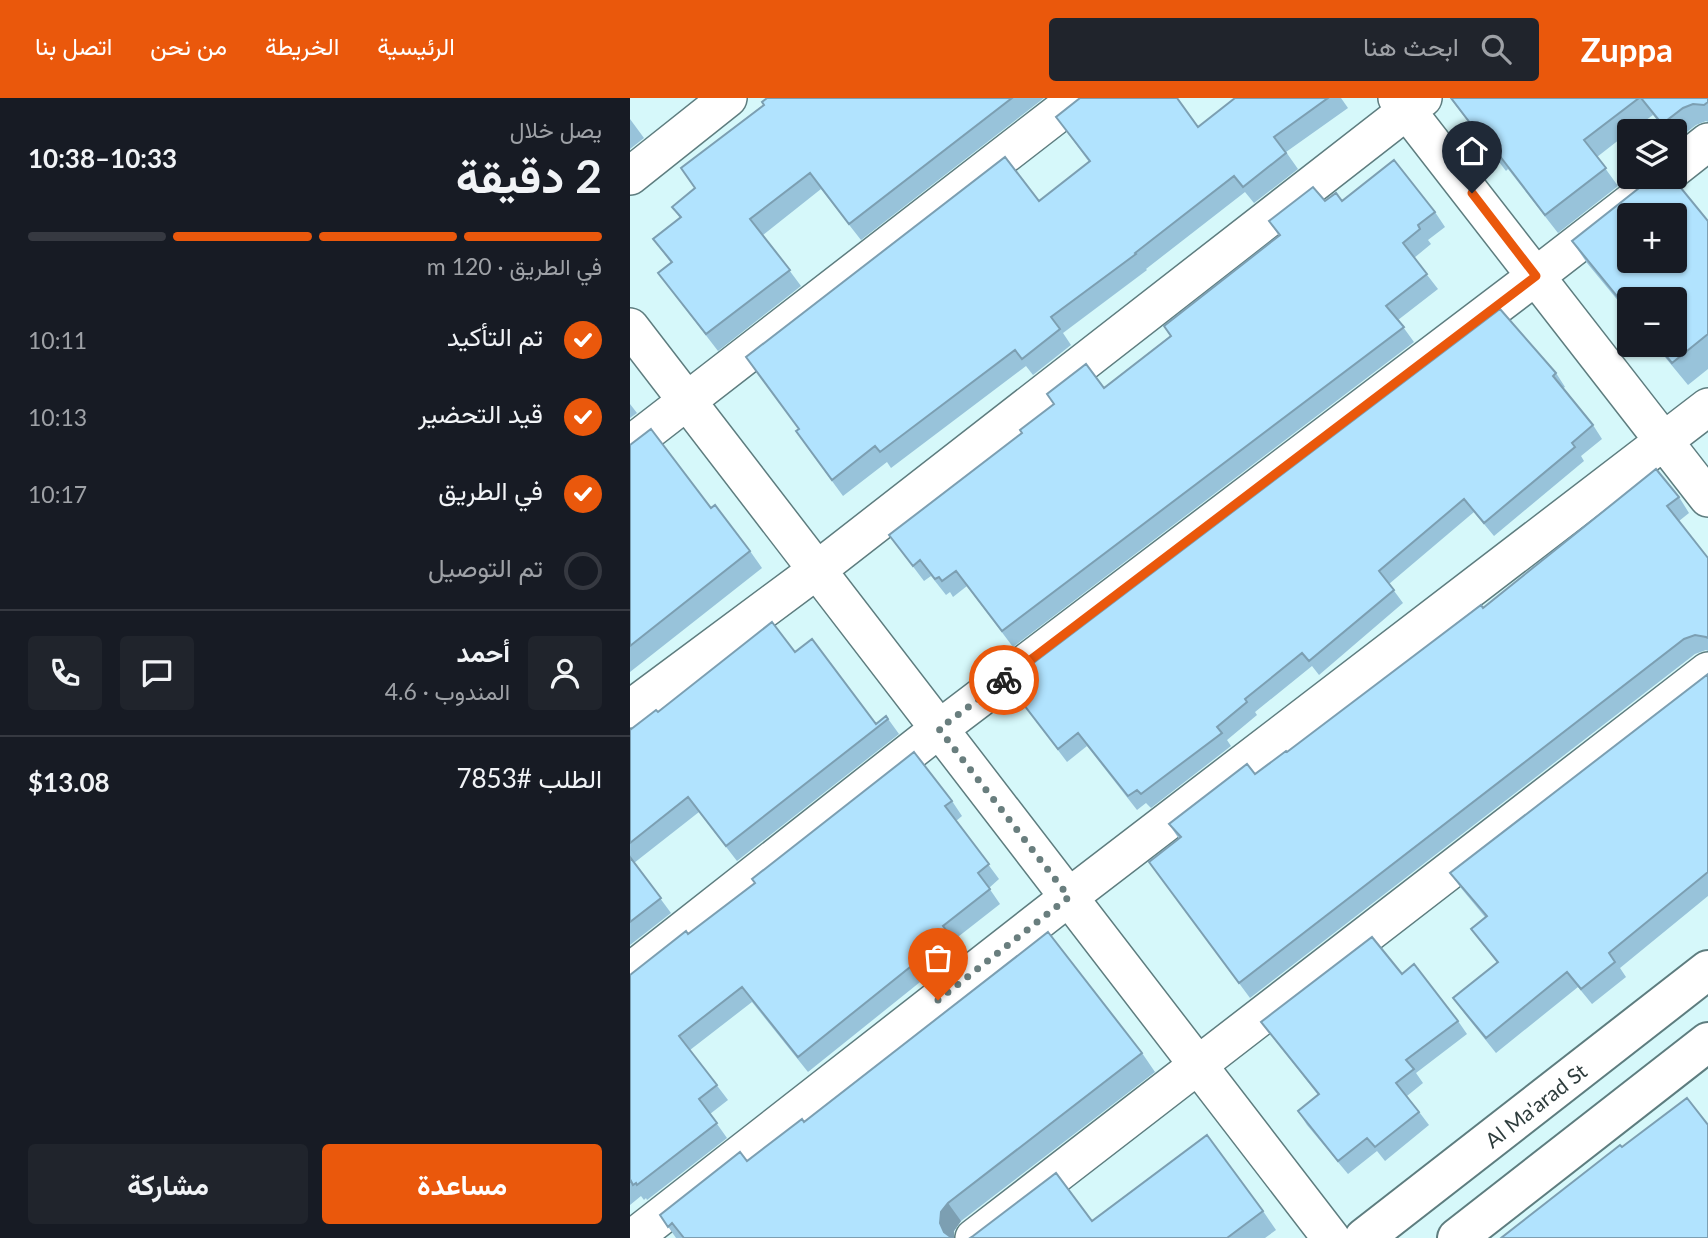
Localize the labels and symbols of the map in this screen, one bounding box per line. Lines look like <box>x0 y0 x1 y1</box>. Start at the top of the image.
pin <box>1442 121 1502 193</box>
courier <box>969 645 1039 715</box>
pin <box>908 928 968 1000</box>
street label: Al Ma'arad St <box>1479 1057 1591 1152</box>

